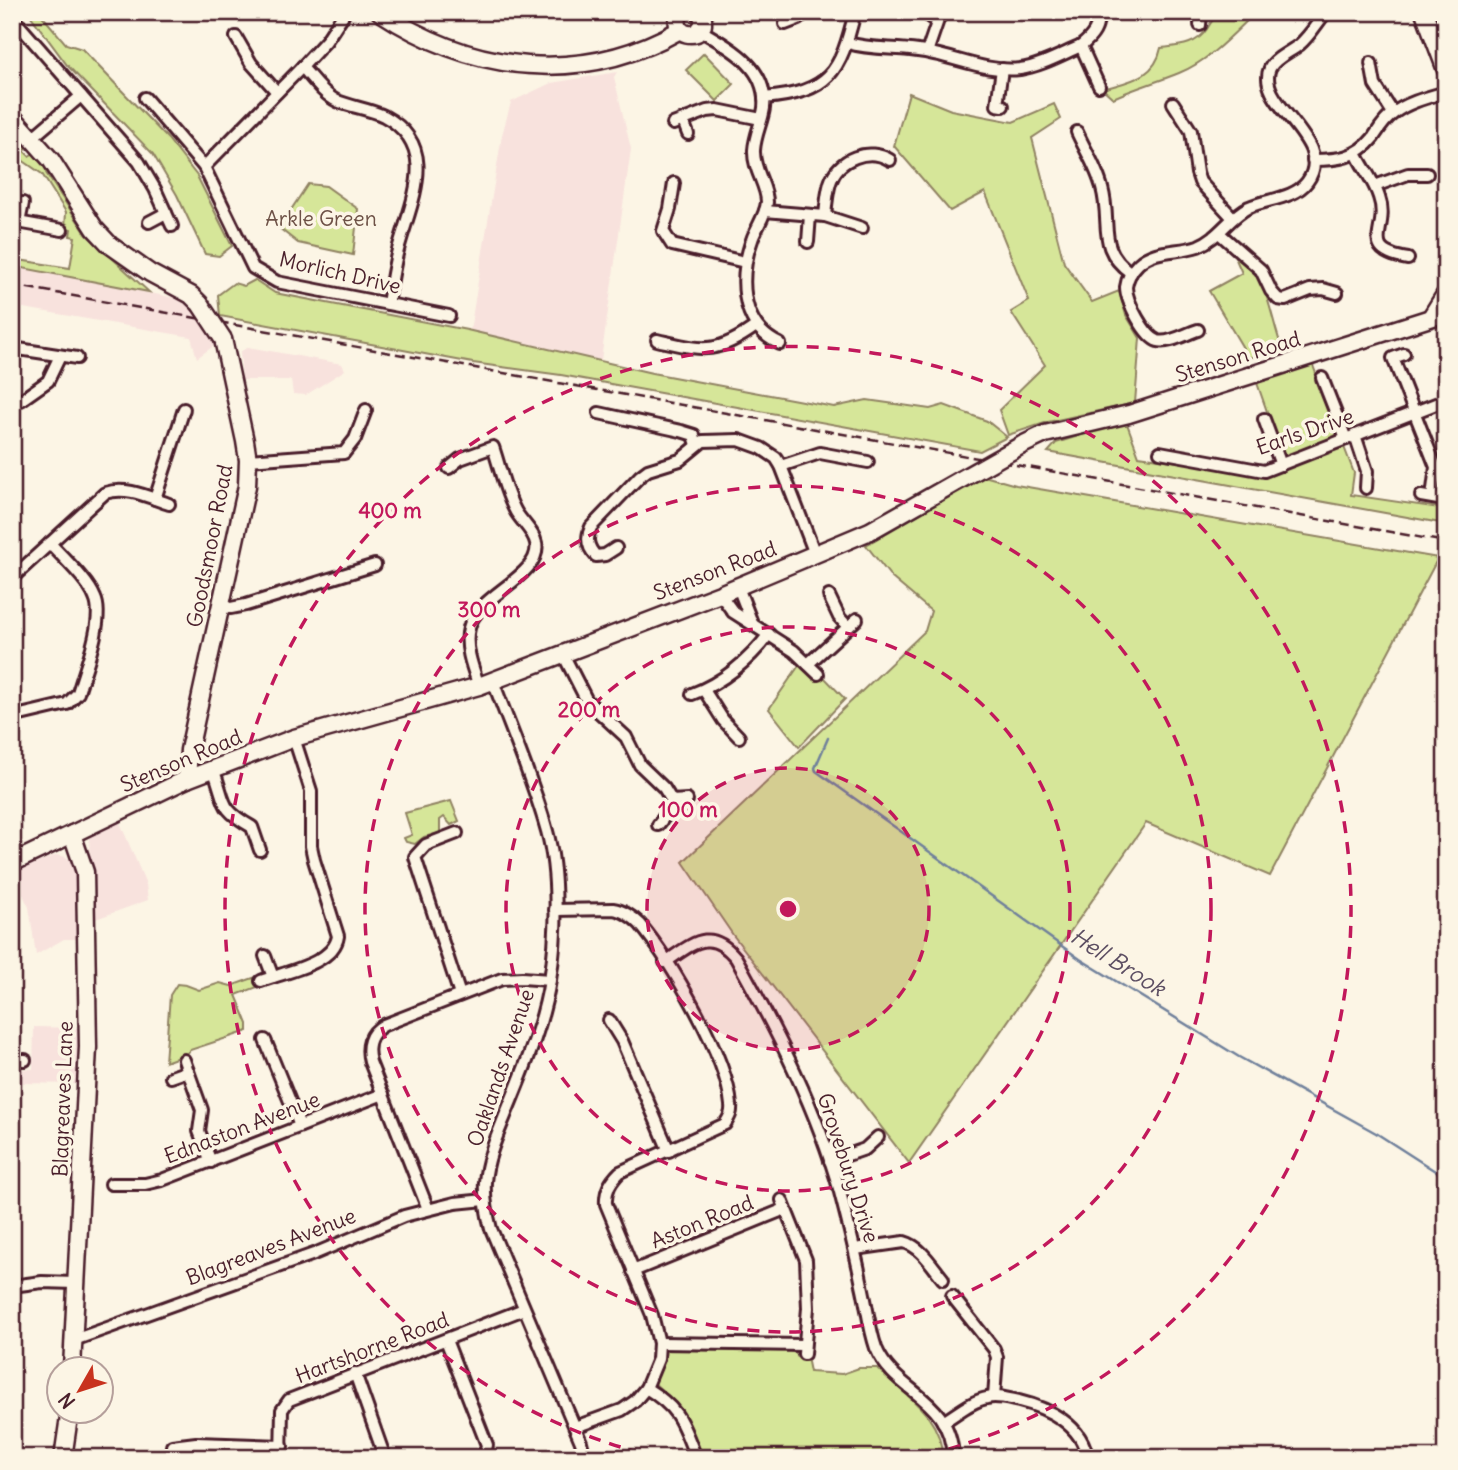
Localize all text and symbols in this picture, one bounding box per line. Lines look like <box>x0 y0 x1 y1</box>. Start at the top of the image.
park label: Arkle Green <box>265 205 377 232</box>
street label: Morlich Drive <box>277 245 404 300</box>
street label: Stenson Road <box>1172 325 1304 388</box>
street label: Earls Drive <box>1252 402 1357 461</box>
street label: Goodsmoor Road <box>180 462 239 630</box>
text: 400 m <box>358 497 422 524</box>
street label: Stenson Road <box>650 535 780 606</box>
text: 300 m <box>458 596 521 623</box>
text: 200 m <box>558 696 621 723</box>
street label: Stenson Road <box>116 723 246 798</box>
text: 100 m <box>658 796 718 823</box>
centre of rings <box>776 897 800 921</box>
water label: Hell Brook <box>1065 921 1172 1003</box>
street label: Oaklands Avenue <box>461 985 540 1150</box>
street label: Blagreaves Lane <box>46 1020 79 1177</box>
street label: Ednaston Avenue <box>160 1085 323 1170</box>
street label: Grovebury Drive <box>812 1090 885 1246</box>
street label: Aston Road <box>647 1189 757 1254</box>
street label: Blagreaves Avenue <box>182 1202 360 1291</box>
street label: Hartshorne Road <box>291 1306 453 1389</box>
north arrow <box>46 1354 116 1424</box>
text: N <box>53 1388 80 1413</box>

